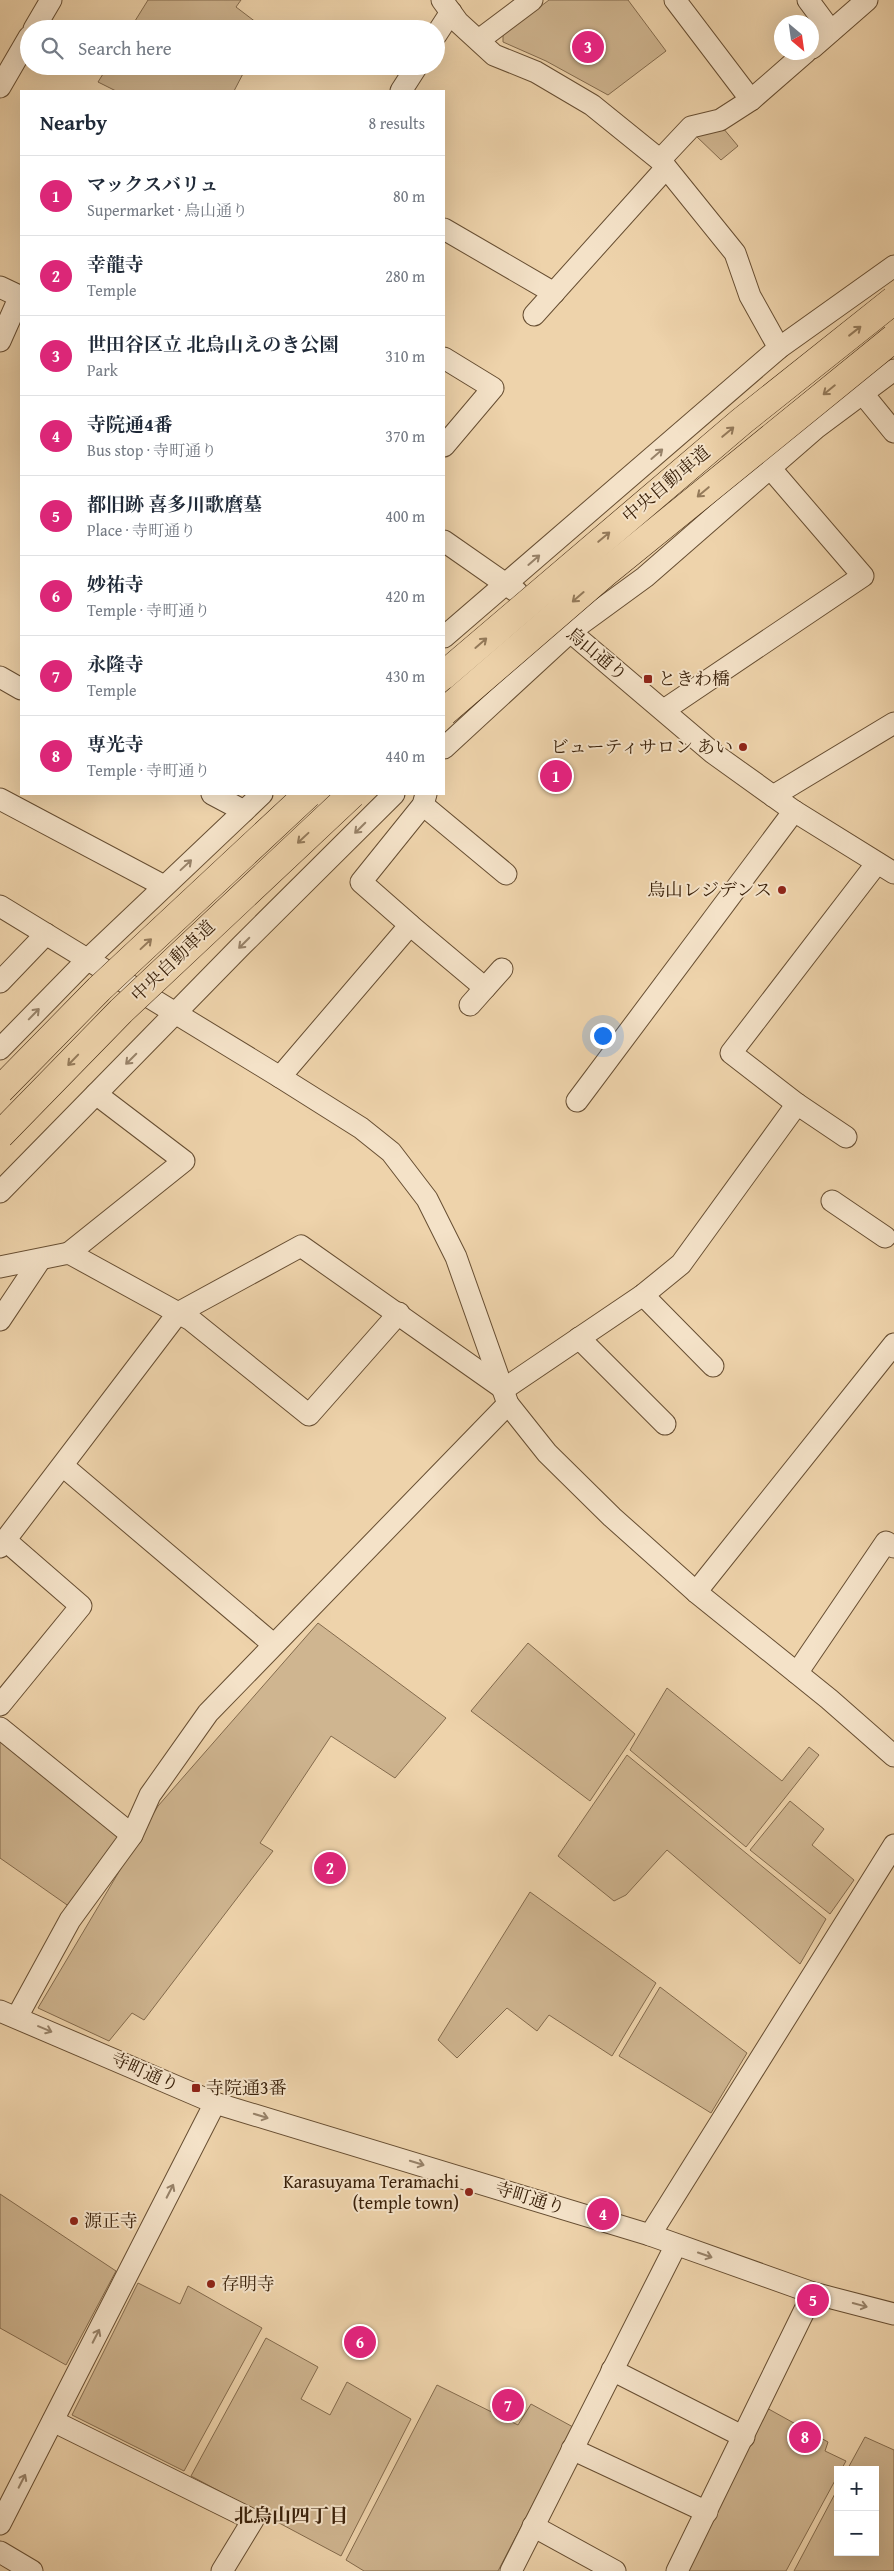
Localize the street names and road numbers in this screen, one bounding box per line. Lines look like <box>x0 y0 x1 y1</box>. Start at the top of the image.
street label: 中央自動車道 <box>616 439 716 529</box>
street label: 烏山通り <box>561 620 634 687</box>
street label: 中央自動車道 <box>124 913 221 1008</box>
street label: 寺町通り <box>107 2045 184 2099</box>
street label: 寺町通り <box>492 2174 569 2221</box>

